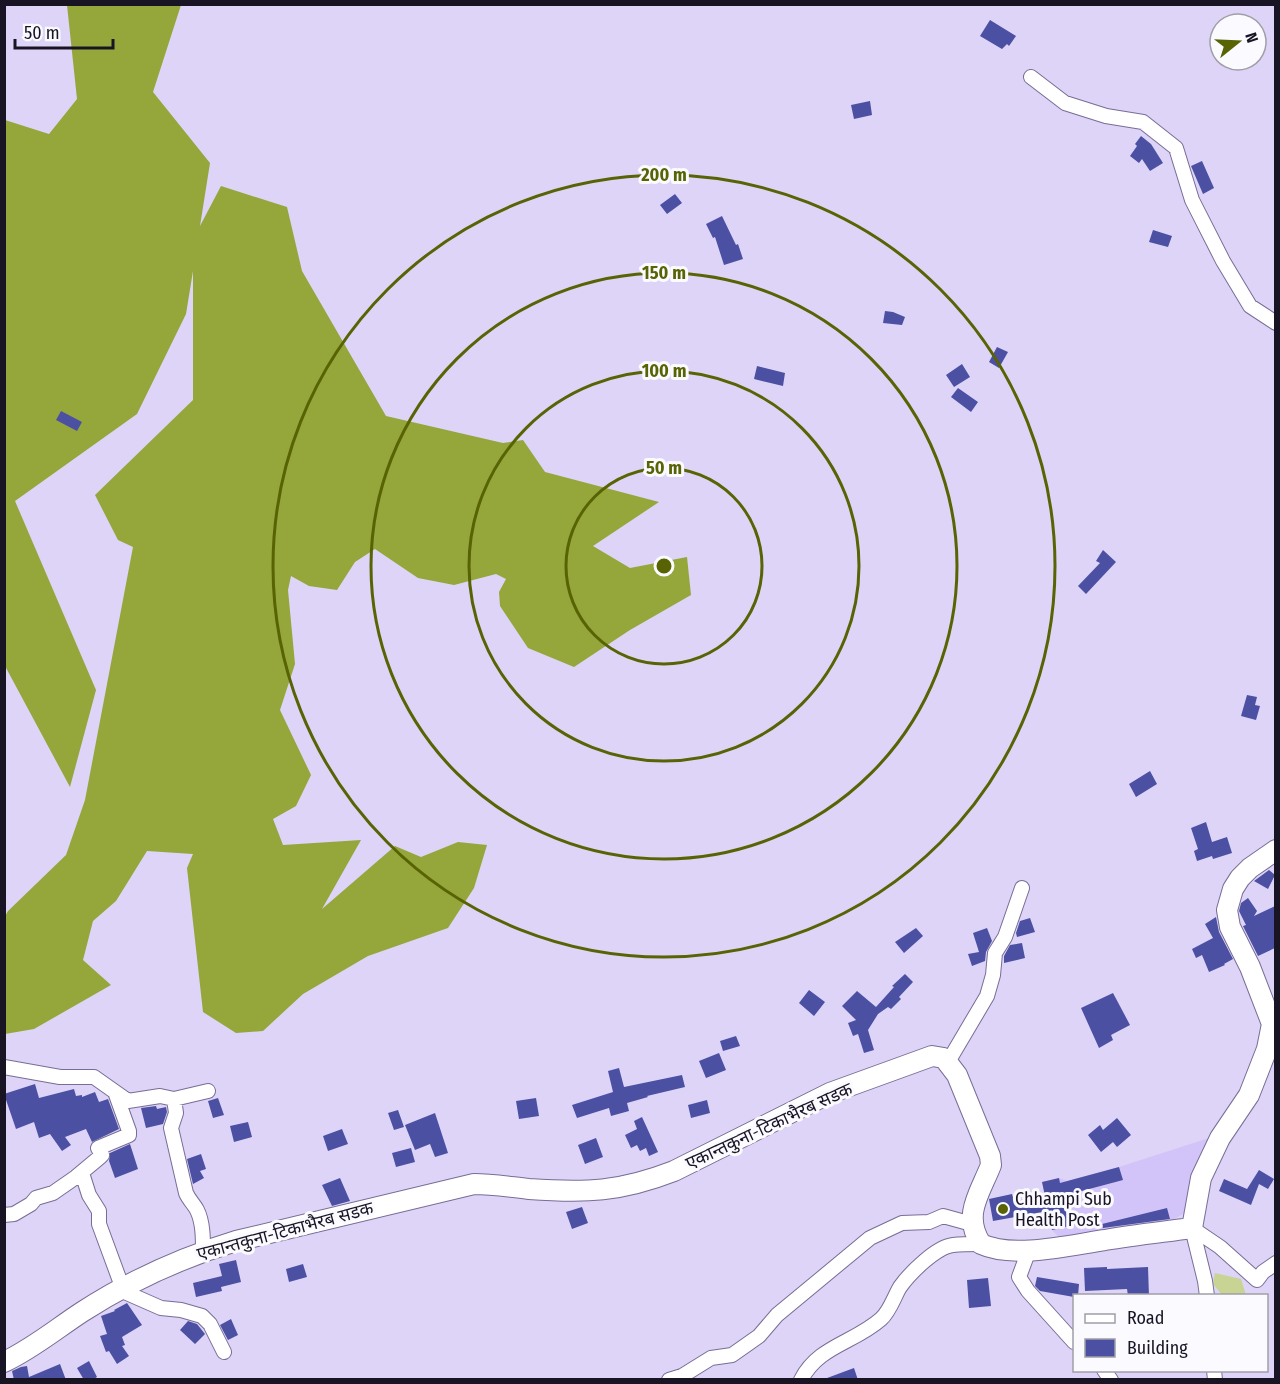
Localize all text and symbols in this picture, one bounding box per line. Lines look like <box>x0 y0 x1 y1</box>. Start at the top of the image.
scale bar <box>15 12 112 50</box>
north arrow <box>1208 12 1268 72</box>
text: 50 m <box>24 22 60 44</box>
text: N <box>1241 30 1262 45</box>
text: 200 m <box>640 164 687 186</box>
text: 150 m <box>642 262 686 284</box>
text: 100 m <box>642 360 686 382</box>
text: 50 m <box>646 457 682 479</box>
centre of rings <box>654 556 674 576</box>
street label: एकान्तकुना-टिकाभैरब सडक <box>682 1077 857 1175</box>
place label: Chhampi Sub Health Post <box>1015 1188 1112 1231</box>
street label: एकान्तकुना-टिकाभैरब सडक <box>194 1197 377 1266</box>
marker: Chhampi Sub Health Post <box>996 1202 1010 1216</box>
legend <box>1073 1294 1268 1372</box>
text: Road <box>1127 1307 1164 1329</box>
text: Building <box>1127 1337 1188 1359</box>

